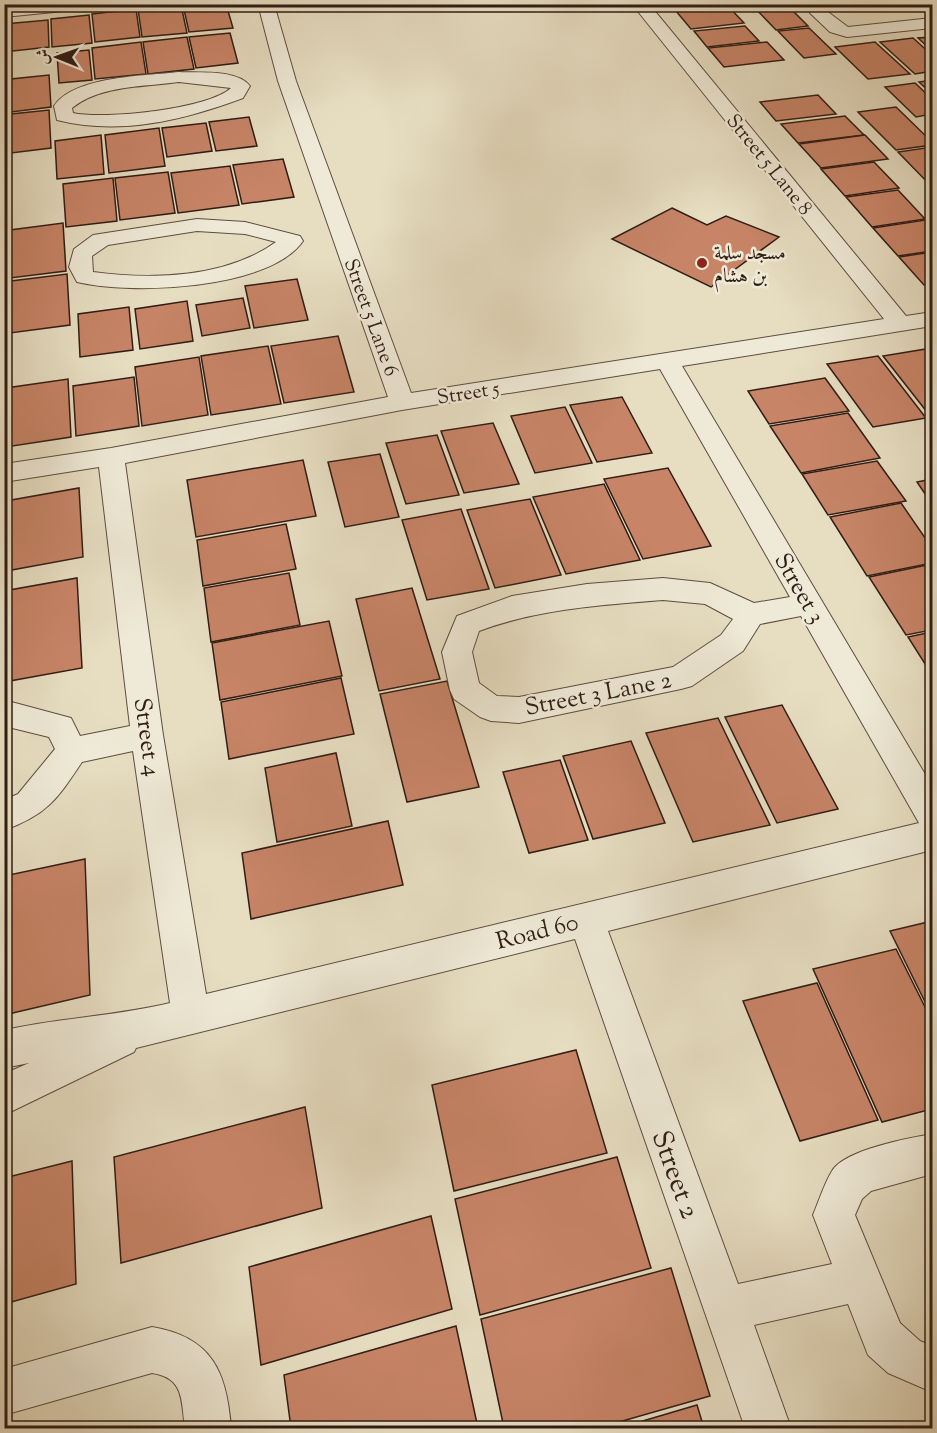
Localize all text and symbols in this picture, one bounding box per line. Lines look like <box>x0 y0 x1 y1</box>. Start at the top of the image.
north arrow <box>27 27 87 87</box>
text: ش <box>33 49 56 65</box>
street label: Street 5 Lane 8 <box>718 108 818 223</box>
place label: مسجد سلمة بن هشام <box>714 240 786 293</box>
street label: Street 5 Lane 6 <box>335 255 404 381</box>
marker: مسجد سلمة بن هشام <box>695 256 709 270</box>
street label: Street 5 <box>435 375 502 414</box>
street label: Street 3 <box>764 547 832 631</box>
street label: Street 3 Lane 2 <box>522 664 675 726</box>
street label: Street 4 <box>124 696 168 779</box>
street label: Road 60 <box>493 906 582 960</box>
street label: Street 2 <box>640 1125 709 1225</box>

